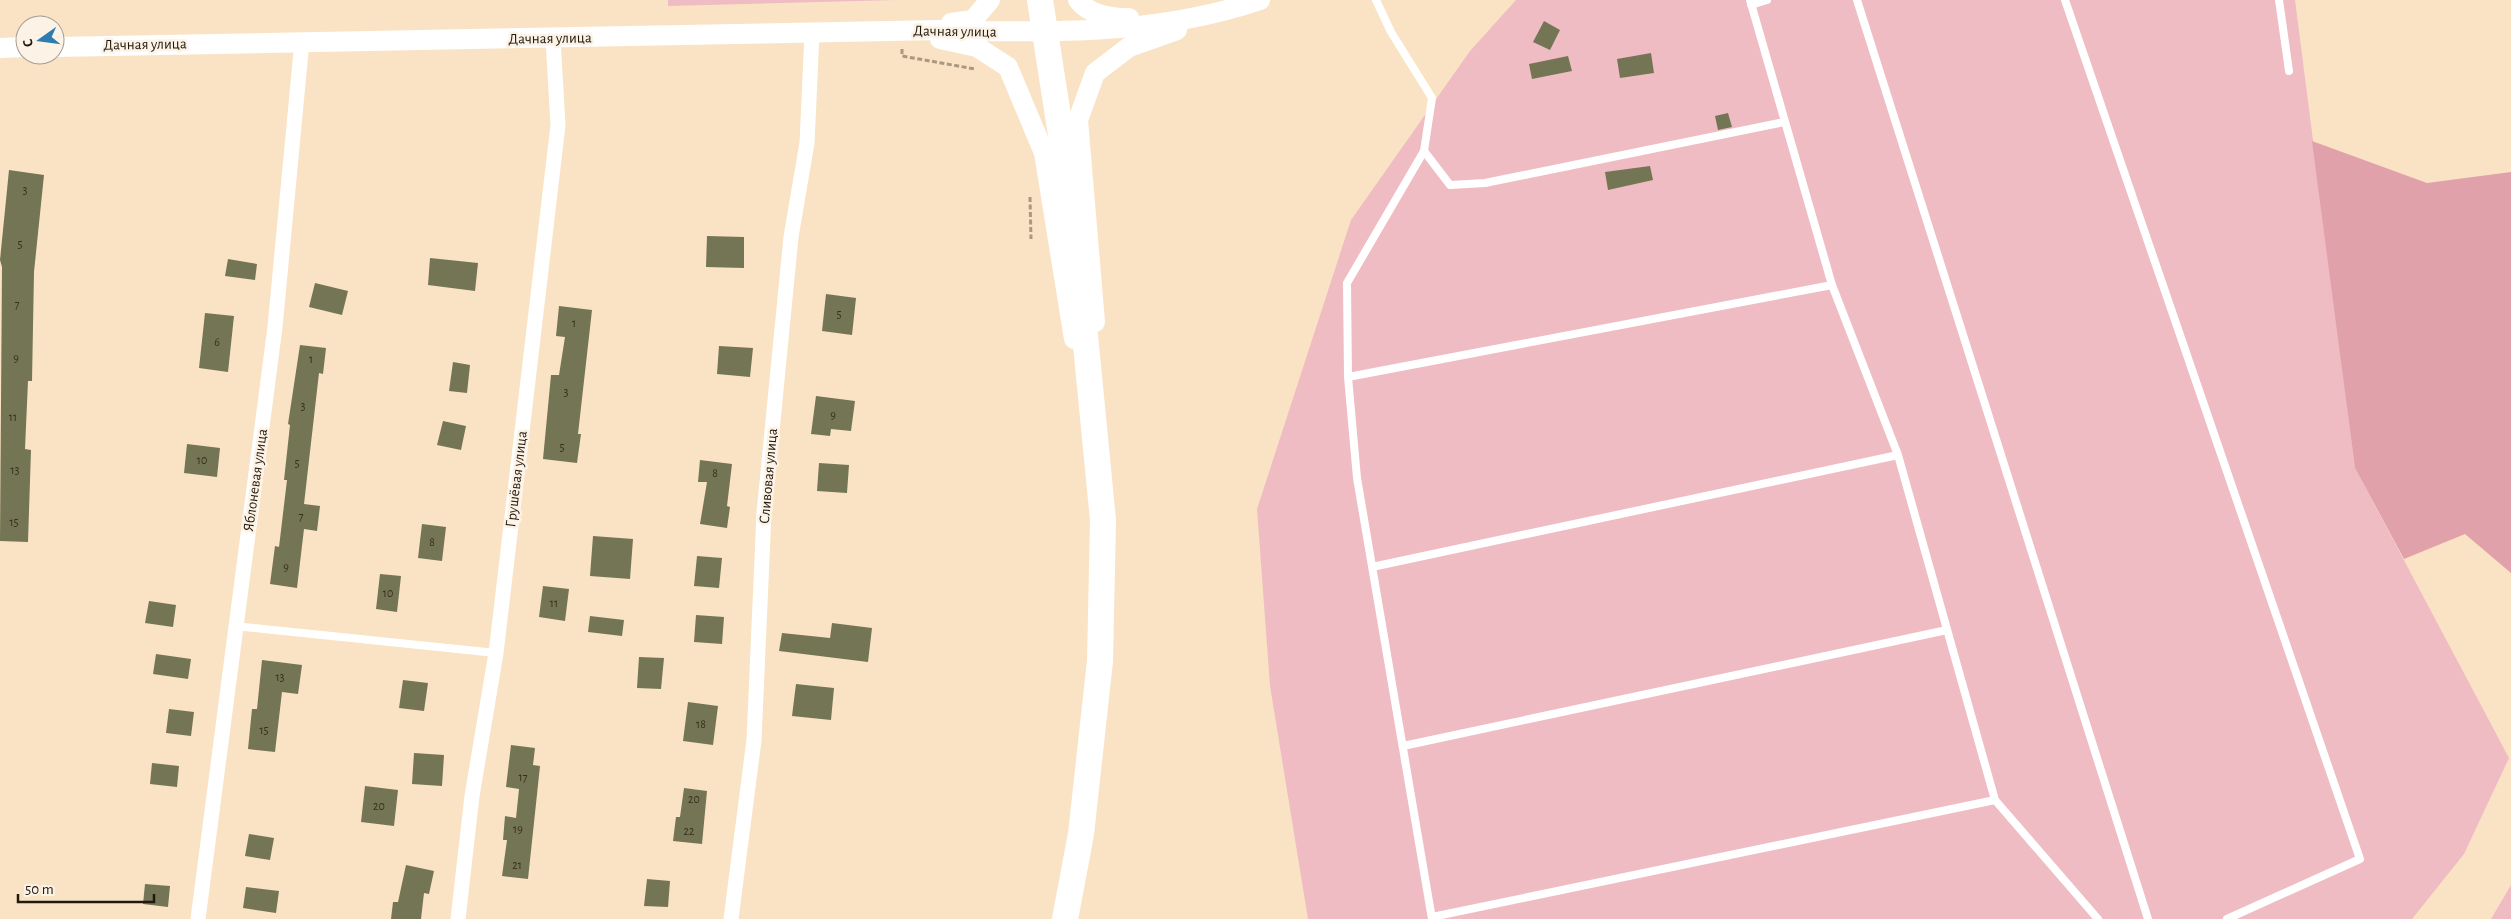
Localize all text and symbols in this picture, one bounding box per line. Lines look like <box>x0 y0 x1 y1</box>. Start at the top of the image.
north arrow <box>15 15 65 65</box>
street label: Дачная улица <box>913 23 997 40</box>
street label: Дачная улица <box>508 30 592 47</box>
street label: Дачная улица <box>103 36 187 53</box>
text: С <box>21 37 36 48</box>
house number: 3 <box>23 184 28 196</box>
house number: 5 <box>17 238 23 250</box>
house number: 7 <box>14 298 20 310</box>
house number: 5 <box>836 308 842 320</box>
house number: 1 <box>572 317 576 329</box>
house number: 6 <box>214 336 220 348</box>
house number: 9 <box>13 352 19 364</box>
house number: 1 <box>309 353 313 365</box>
house number: 3 <box>564 386 569 398</box>
house number: 3 <box>301 400 306 412</box>
house number: 9 <box>830 409 836 421</box>
house number: 11 <box>9 411 17 423</box>
street label: Сливовая улица <box>757 427 780 525</box>
street label: Яблоневая улица <box>241 428 270 532</box>
street label: Грушёвая улица <box>503 430 530 528</box>
house number: 5 <box>559 441 565 453</box>
house number: 10 <box>197 454 207 466</box>
house number: 5 <box>294 457 300 469</box>
house number: 13 <box>10 464 20 476</box>
house number: 8 <box>712 467 718 479</box>
house number: 7 <box>298 510 304 522</box>
house number: 15 <box>9 516 19 528</box>
house number: 8 <box>429 536 435 548</box>
house number: 9 <box>283 561 289 573</box>
house number: 10 <box>383 587 393 599</box>
house number: 11 <box>550 597 558 609</box>
house number: 13 <box>275 671 285 683</box>
house number: 18 <box>696 718 706 730</box>
house number: 15 <box>259 724 269 736</box>
house number: 17 <box>518 771 528 783</box>
house number: 20 <box>688 793 700 805</box>
house number: 20 <box>373 800 385 812</box>
house number: 19 <box>513 823 523 835</box>
house number: 22 <box>684 825 695 837</box>
house number: 21 <box>512 859 522 871</box>
scale bar <box>18 872 154 904</box>
text: 50 m <box>25 882 54 897</box>

